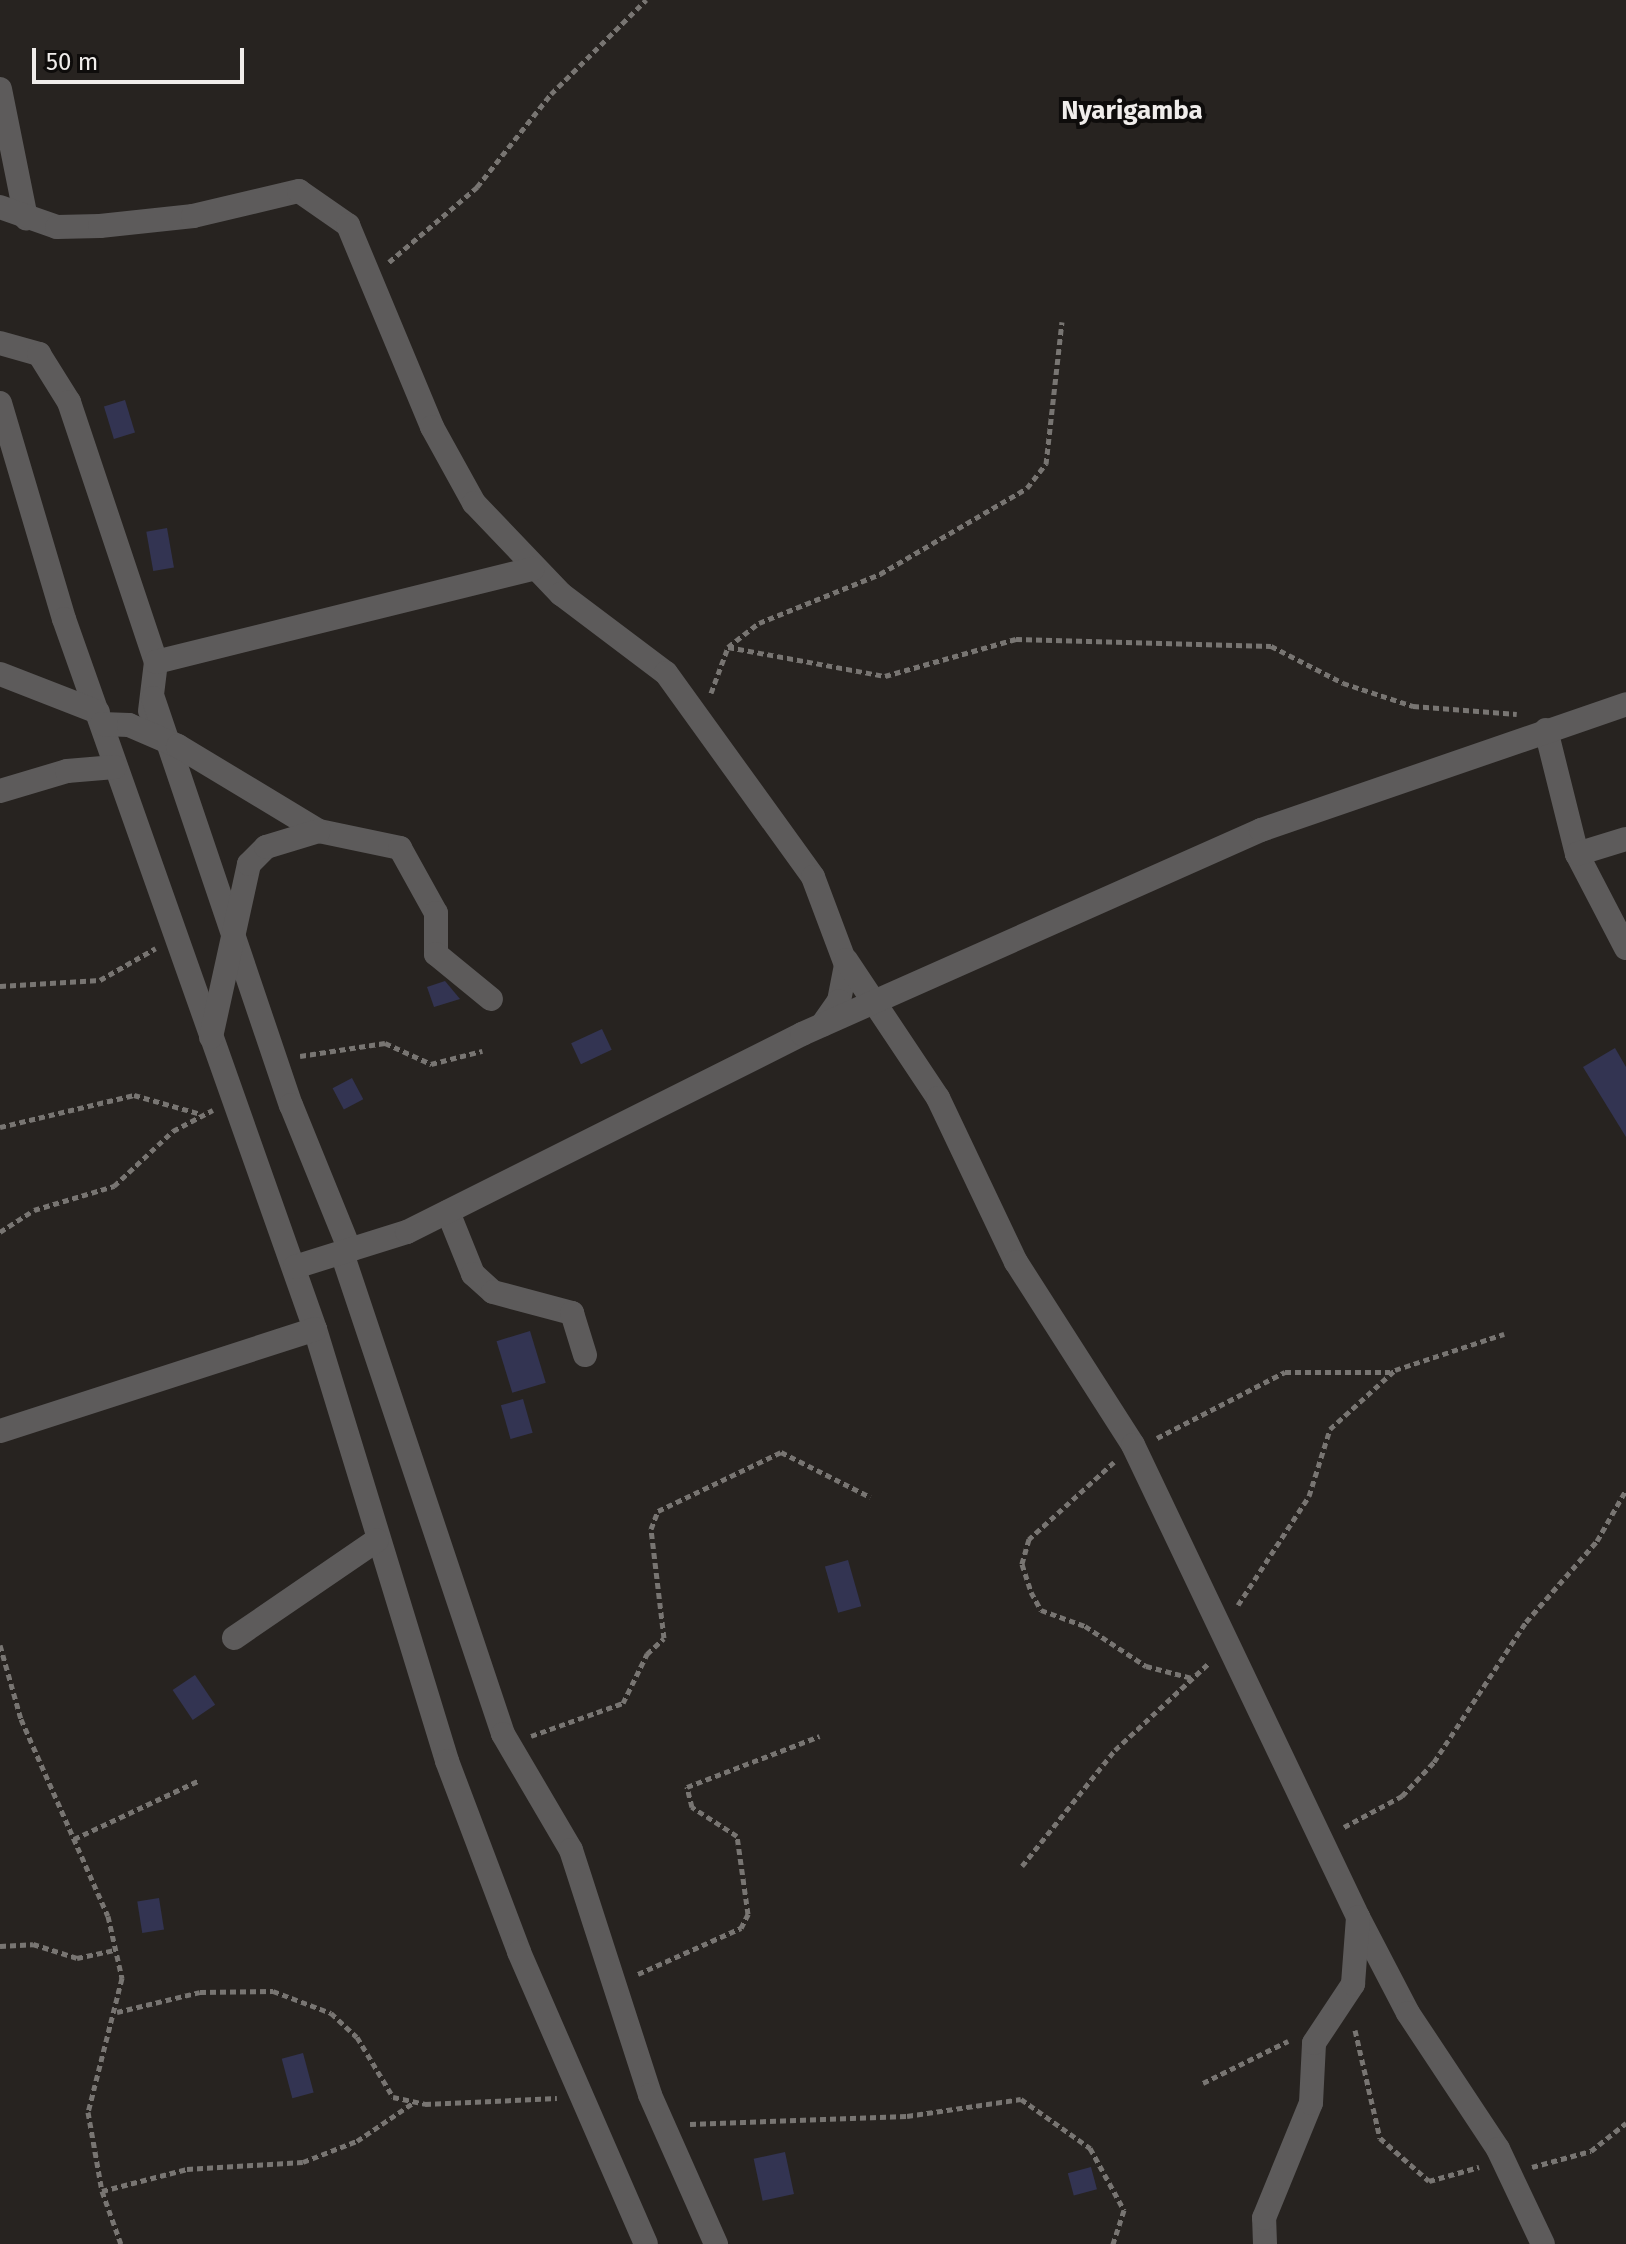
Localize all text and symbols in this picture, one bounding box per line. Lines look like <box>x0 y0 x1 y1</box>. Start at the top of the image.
scale bar <box>36 32 248 82</box>
text: 50 m <box>46 48 98 76</box>
district label: Nyarigamba <box>1061 95 1203 127</box>

